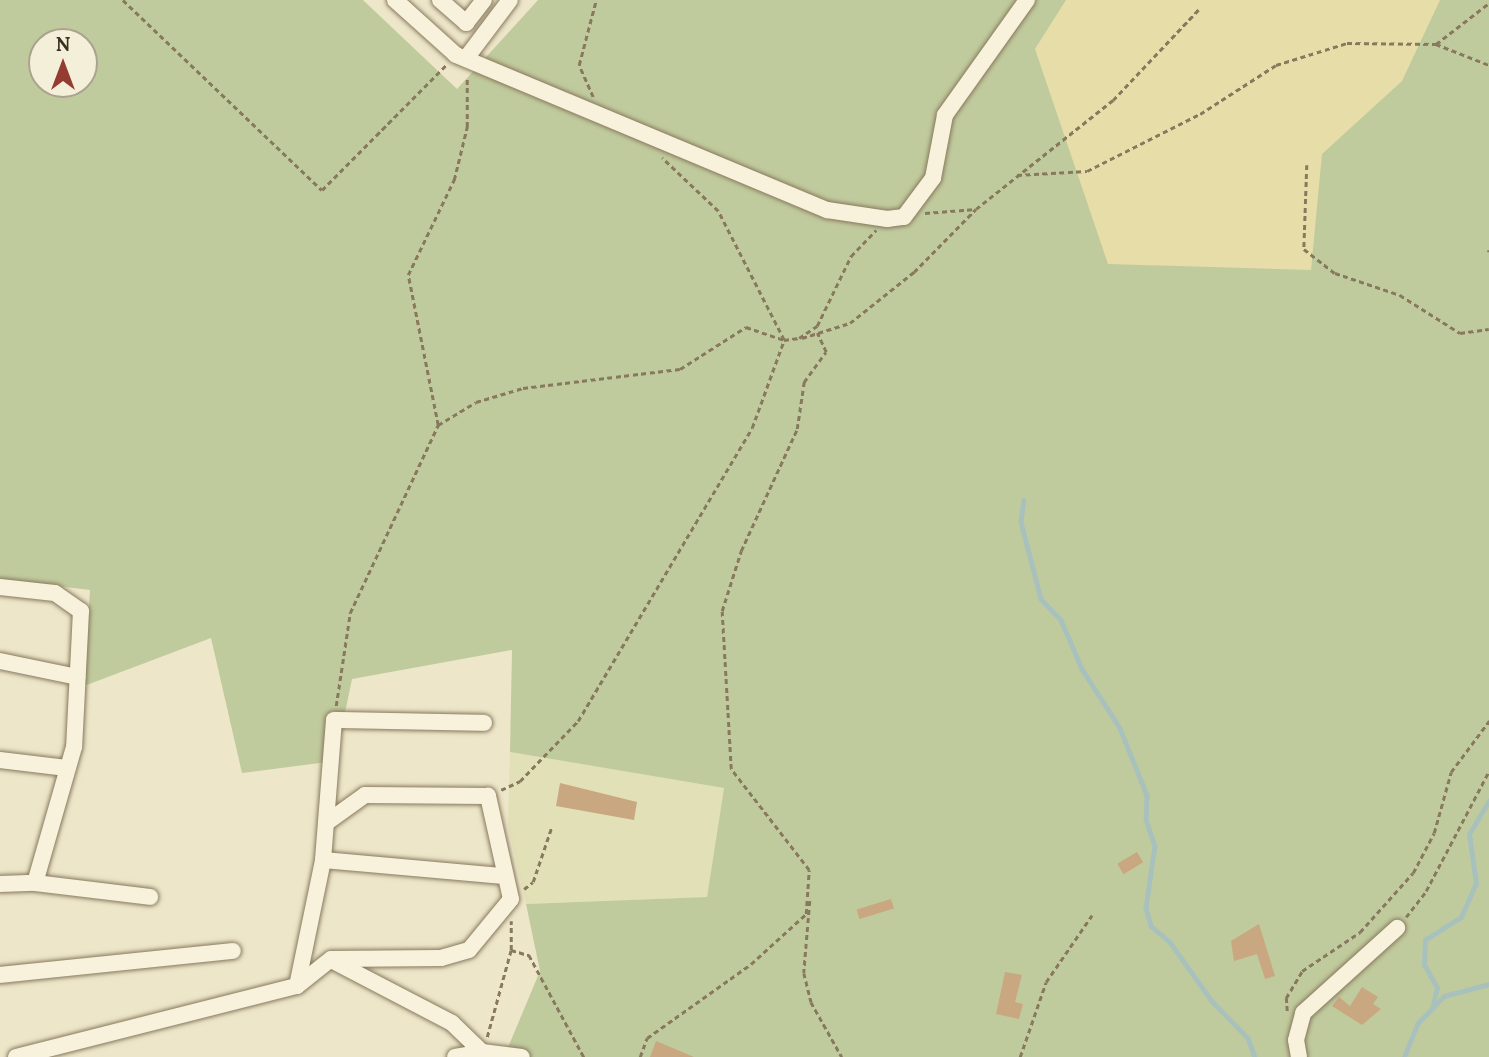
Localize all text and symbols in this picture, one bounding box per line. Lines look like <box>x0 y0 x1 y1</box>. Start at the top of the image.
north arrow <box>28 28 98 98</box>
text: N <box>56 32 70 56</box>

